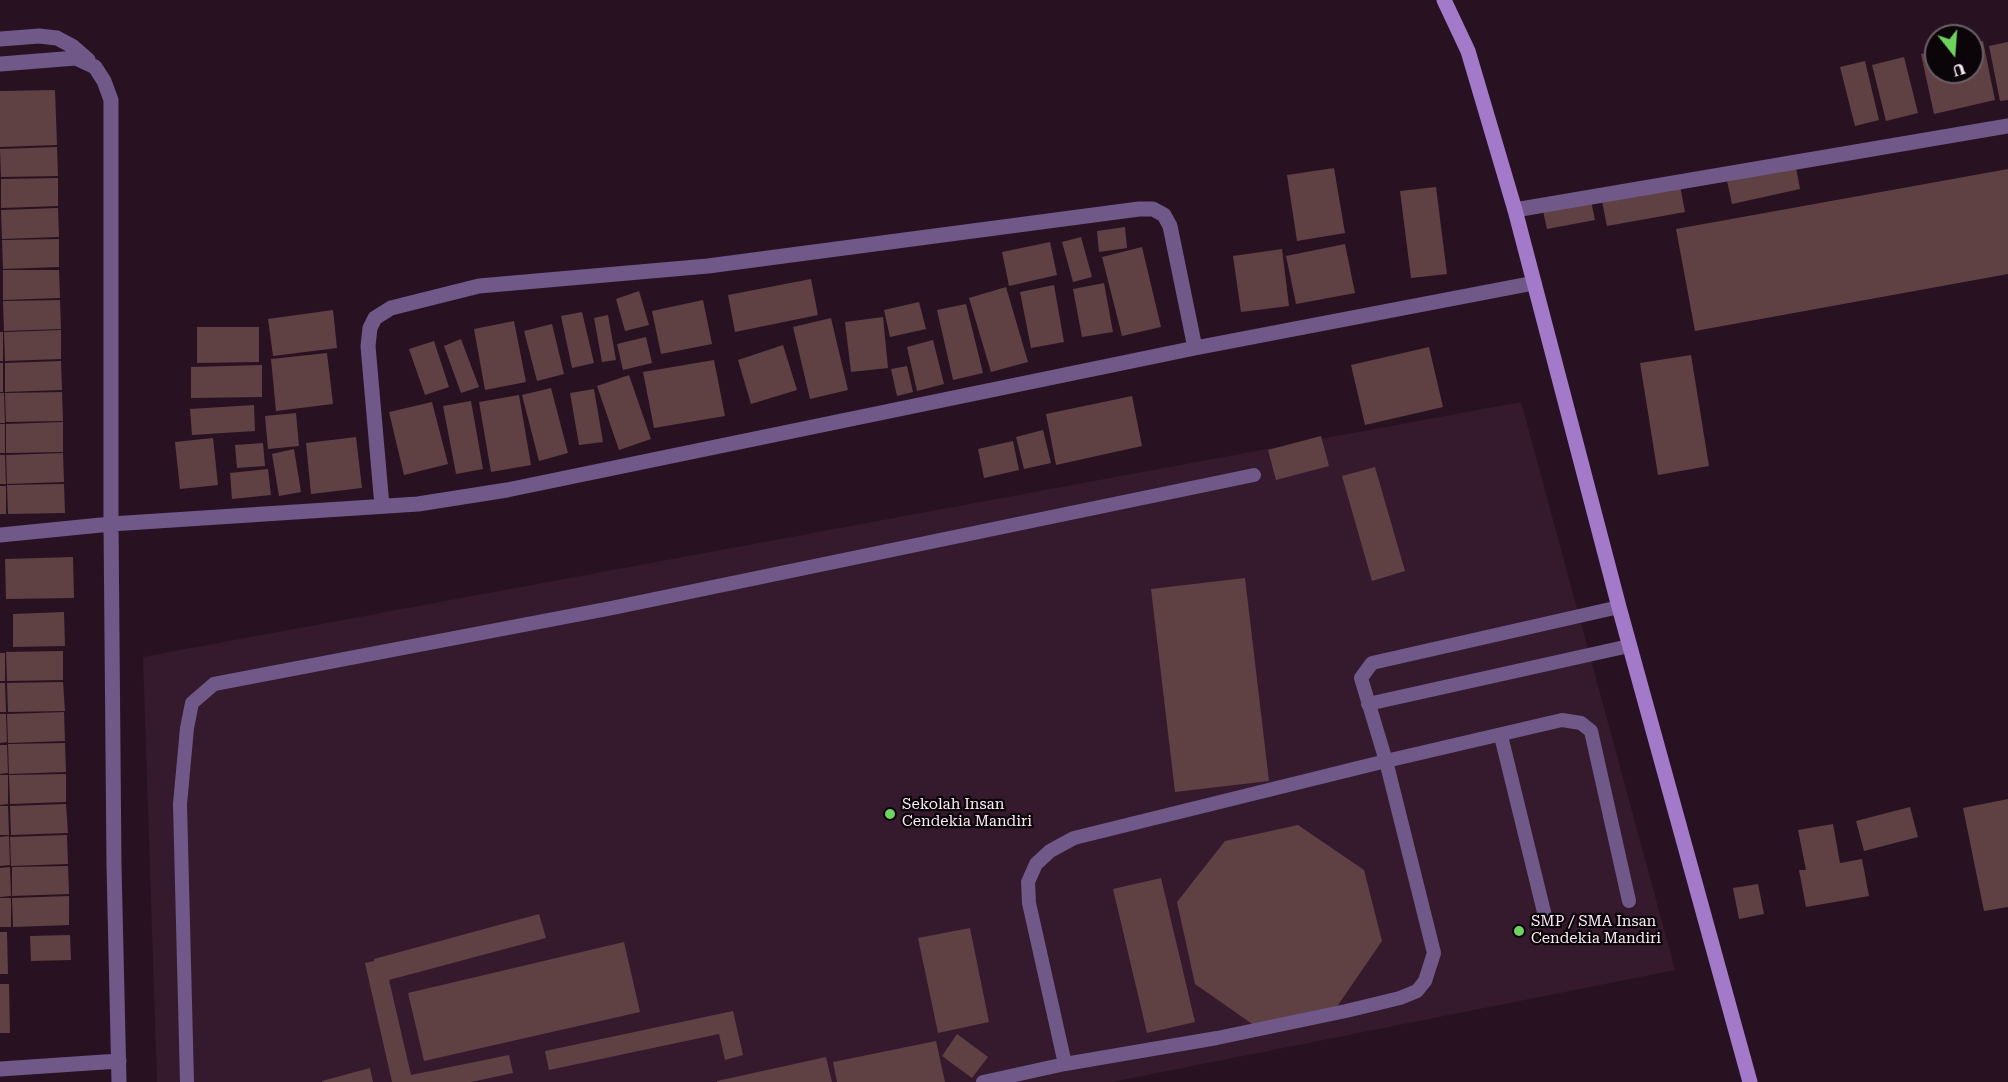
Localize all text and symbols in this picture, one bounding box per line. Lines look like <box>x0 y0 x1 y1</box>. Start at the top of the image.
north arrow <box>1924 24 1984 84</box>
text: U <box>1950 59 1967 81</box>
place label: Sekolah Insan Cendekia Mandiri <box>902 796 1032 831</box>
marker: Sekolah Insan Cendekia Mandiri <box>883 807 897 821</box>
place label: SMP / SMA Insan Cendekia Mandiri <box>1531 913 1661 948</box>
marker: SMP / SMA Insan Cendekia Mandiri <box>1512 924 1526 938</box>

